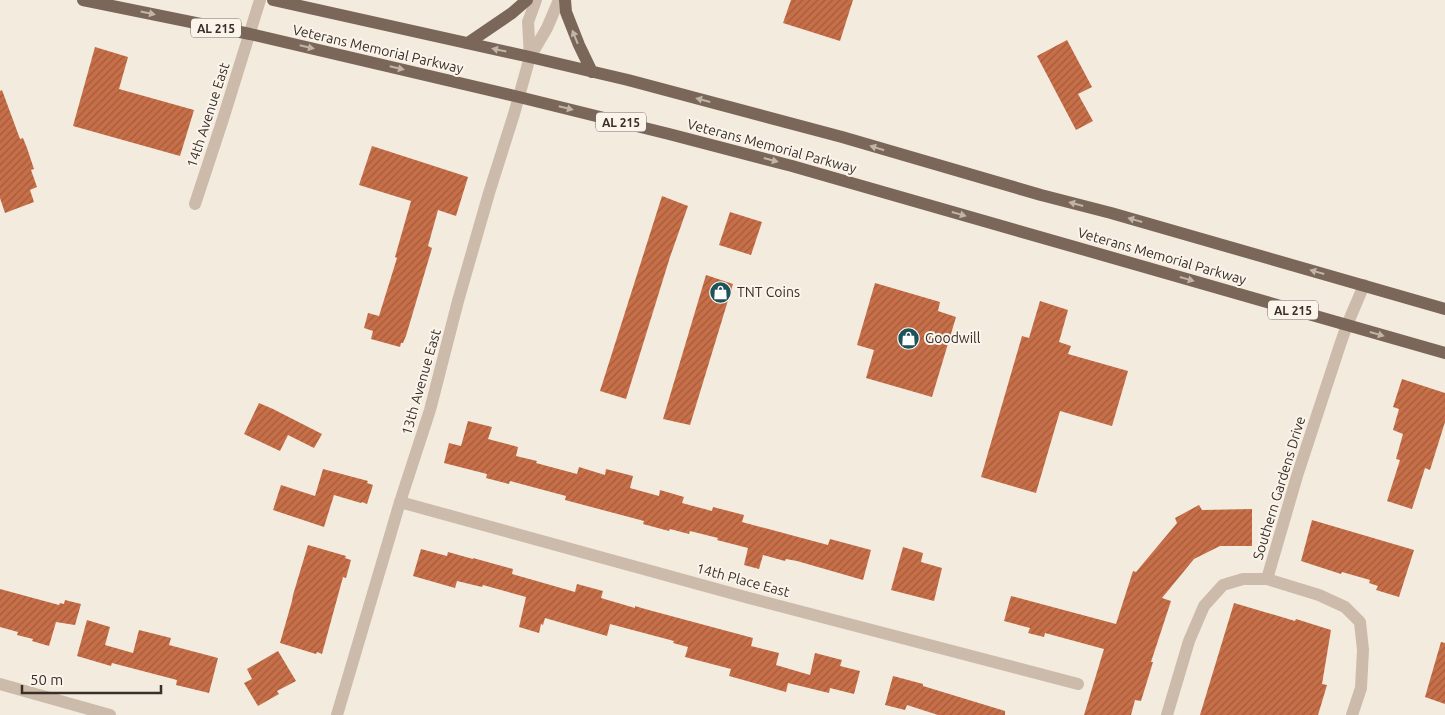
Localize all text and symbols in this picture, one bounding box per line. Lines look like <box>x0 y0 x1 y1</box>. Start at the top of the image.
one-way arrow <box>140 10 156 18</box>
road number: AL 215 <box>191 18 241 38</box>
street label: Veterans Memorial Parkway <box>291 22 465 76</box>
one-way arrow <box>571 30 579 44</box>
one-way arrow <box>299 43 314 51</box>
one-way arrow <box>491 46 506 54</box>
street label: 14th Avenue East <box>183 60 233 170</box>
one-way arrow <box>389 64 405 72</box>
one-way arrow <box>695 96 710 104</box>
one-way arrow <box>558 104 573 112</box>
road number: AL 215 <box>596 112 646 132</box>
street label: Veterans Memorial Parkway <box>686 116 859 176</box>
one-way arrow <box>869 143 884 151</box>
one-way arrow <box>763 157 778 165</box>
one-way arrow <box>1069 200 1084 208</box>
one-way arrow <box>952 210 967 218</box>
one-way arrow <box>1127 215 1142 223</box>
street label: Veterans Memorial Parkway <box>1076 224 1248 288</box>
one-way arrow <box>1310 268 1325 276</box>
one-way arrow <box>1180 276 1195 284</box>
shop icon: TNT Coins <box>709 280 733 304</box>
place label: TNT Coins <box>737 284 800 300</box>
road number: AL 215 <box>1268 300 1318 320</box>
shop icon: Goodwill <box>897 326 921 350</box>
street label: 13th Avenue East <box>398 327 444 437</box>
place label: Goodwill <box>925 330 981 346</box>
one-way arrow <box>1370 330 1385 338</box>
street label: Southern Gardens Drive <box>1250 414 1308 562</box>
street label: 14th Place East <box>695 560 792 600</box>
scale bar <box>22 662 161 694</box>
text: 50 m <box>30 671 63 688</box>

